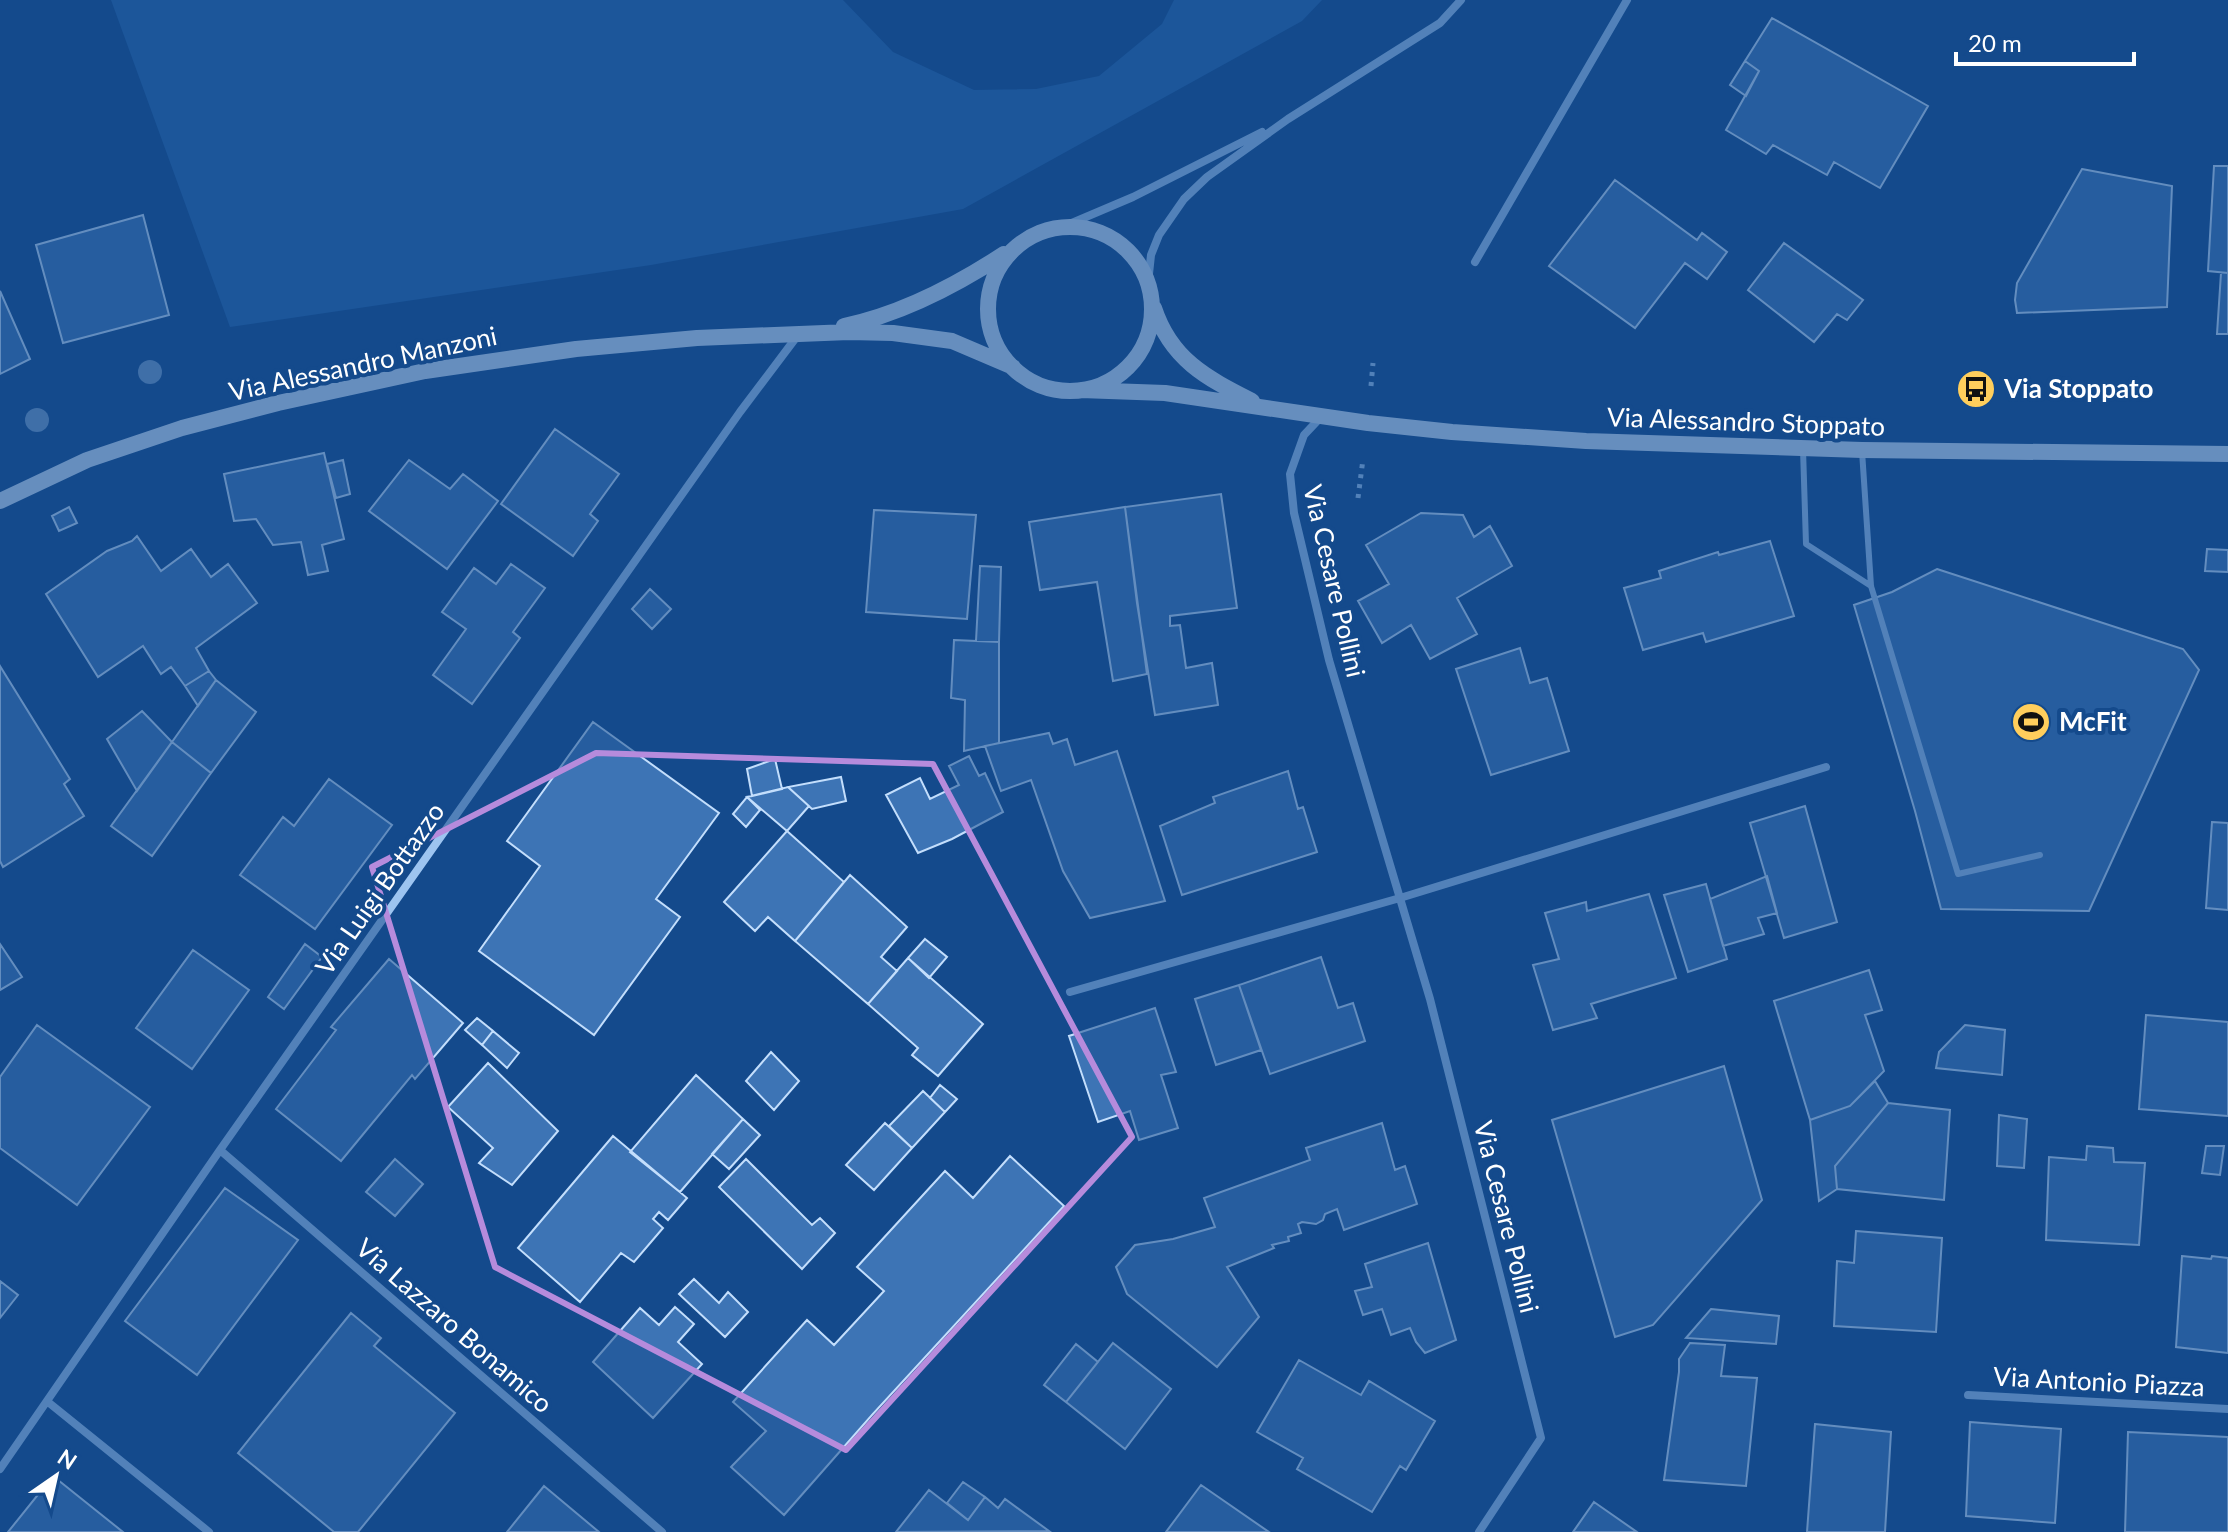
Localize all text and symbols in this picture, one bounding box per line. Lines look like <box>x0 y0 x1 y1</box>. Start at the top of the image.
scale bar <box>1956 16 2134 66</box>
text: 20 m <box>1968 28 2022 57</box>
street label: Via Alessandro Manzoni <box>226 319 500 407</box>
bus stop icon: Via Stoppato <box>1955 368 1997 410</box>
place label: Via Stoppato <box>2003 372 2153 404</box>
street label: Via Alessandro Stoppato <box>1606 400 1886 442</box>
street label: Via Cesare Pollini <box>1297 481 1373 680</box>
sports icon: McFit <box>2010 701 2052 743</box>
place label: McFit <box>2059 705 2127 737</box>
street label: Via Luigi Bottazzo <box>308 796 451 981</box>
street label: Via Cesare Pollini <box>1468 1117 1546 1316</box>
street label: Via Lazzaro Bonamico <box>350 1231 559 1419</box>
street label: Via Antonio Piazza <box>1993 1359 2206 1403</box>
north arrow <box>16 1436 96 1516</box>
text: N <box>53 1443 82 1475</box>

